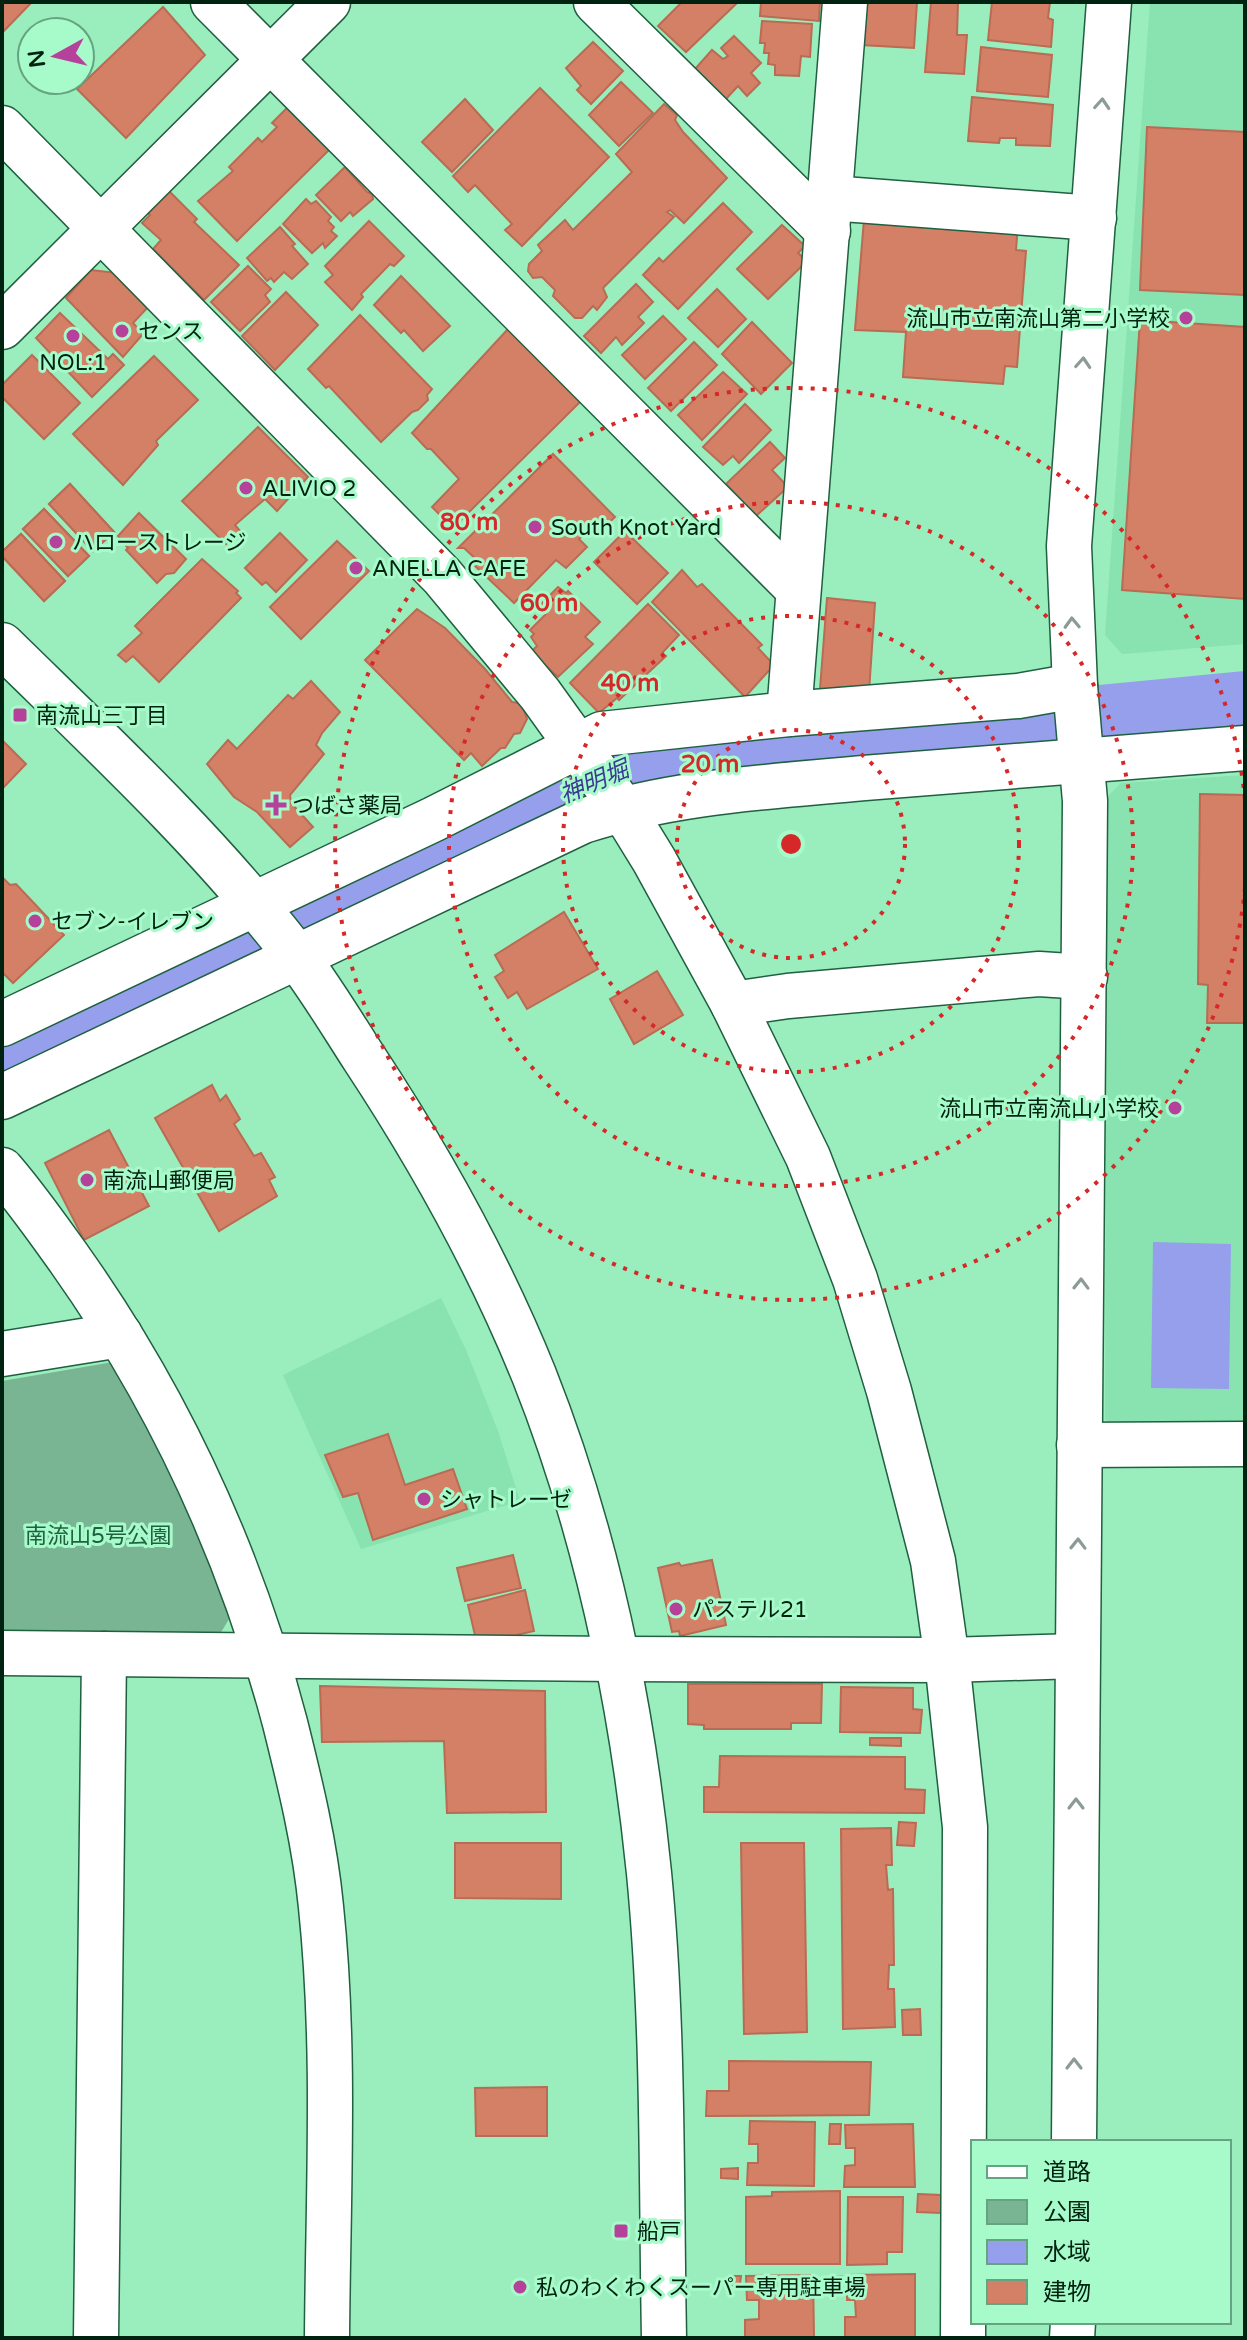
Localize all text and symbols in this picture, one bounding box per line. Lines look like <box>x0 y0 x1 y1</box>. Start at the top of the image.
north arrow <box>16 16 96 96</box>
text: N <box>23 48 51 69</box>
one-way arrow <box>1093 97 1110 110</box>
place label: 流山市立南流山第二小学校 <box>906 306 1170 332</box>
marker: 流山市立南流山第二小学校 <box>1177 309 1195 327</box>
place label: センス <box>138 319 204 345</box>
marker: センス <box>113 322 131 340</box>
marker: NOL:1 <box>64 327 82 345</box>
place label: NOL:1 <box>39 350 107 376</box>
one-way arrow <box>1074 356 1091 369</box>
place label: ALIVIO 2 <box>262 476 356 502</box>
marker: ALIVIO 2 <box>237 479 255 497</box>
text: 80 m <box>440 508 498 537</box>
place label: South Knot Yard <box>551 515 721 541</box>
marker: South Knot Yard <box>526 518 544 536</box>
place label: ハローストレージ <box>72 530 246 556</box>
marker: ハローストレージ <box>47 533 65 551</box>
place label: ANELLA CAFE <box>372 556 526 582</box>
marker: ANELLA CAFE <box>347 559 365 577</box>
text: 60 m <box>520 589 578 618</box>
one-way arrow <box>1064 616 1081 629</box>
text: 40 m <box>601 669 659 698</box>
place label: 南流山三丁目 <box>36 703 168 729</box>
marker: 南流山三丁目 <box>11 706 29 724</box>
text: 20 m <box>681 750 739 779</box>
water label: 神明堀 <box>555 753 637 810</box>
place label: つばさ薬局 <box>292 793 402 819</box>
marker: つばさ薬局 <box>267 796 285 814</box>
centre of rings <box>777 830 805 858</box>
place label: セブン-イレブン <box>51 909 214 935</box>
marker: セブン-イレブン <box>26 912 44 930</box>
place label: 流山市立南流山小学校 <box>939 1096 1159 1122</box>
marker: 流山市立南流山小学校 <box>1166 1099 1184 1117</box>
place label: 南流山郵便局 <box>103 1168 235 1194</box>
marker: 南流山郵便局 <box>78 1171 96 1189</box>
one-way arrow <box>1072 1277 1090 1290</box>
place label: シャトレーゼ <box>440 1487 572 1513</box>
marker: シャトレーゼ <box>415 1490 433 1508</box>
park label: 南流山5号公園 <box>25 1523 171 1549</box>
one-way arrow <box>1070 1537 1087 1550</box>
place label: パステル21 <box>692 1597 808 1623</box>
marker: パステル21 <box>667 1600 685 1618</box>
one-way arrow <box>1067 1797 1085 1810</box>
one-way arrow <box>1065 2057 1083 2070</box>
legend <box>971 2140 1231 2324</box>
text: 道路 <box>1043 2158 1091 2187</box>
text: 公園 <box>1043 2198 1091 2227</box>
place label: 船戸 <box>637 2219 681 2245</box>
marker: 船戸 <box>612 2222 630 2240</box>
text: 水域 <box>1043 2238 1091 2267</box>
place label: 私のわくわくスーパー専用駐車場 <box>536 2275 866 2301</box>
marker: 私のわくわくスーパー専用駐車場 <box>511 2278 529 2296</box>
text: 建物 <box>1043 2278 1091 2307</box>

